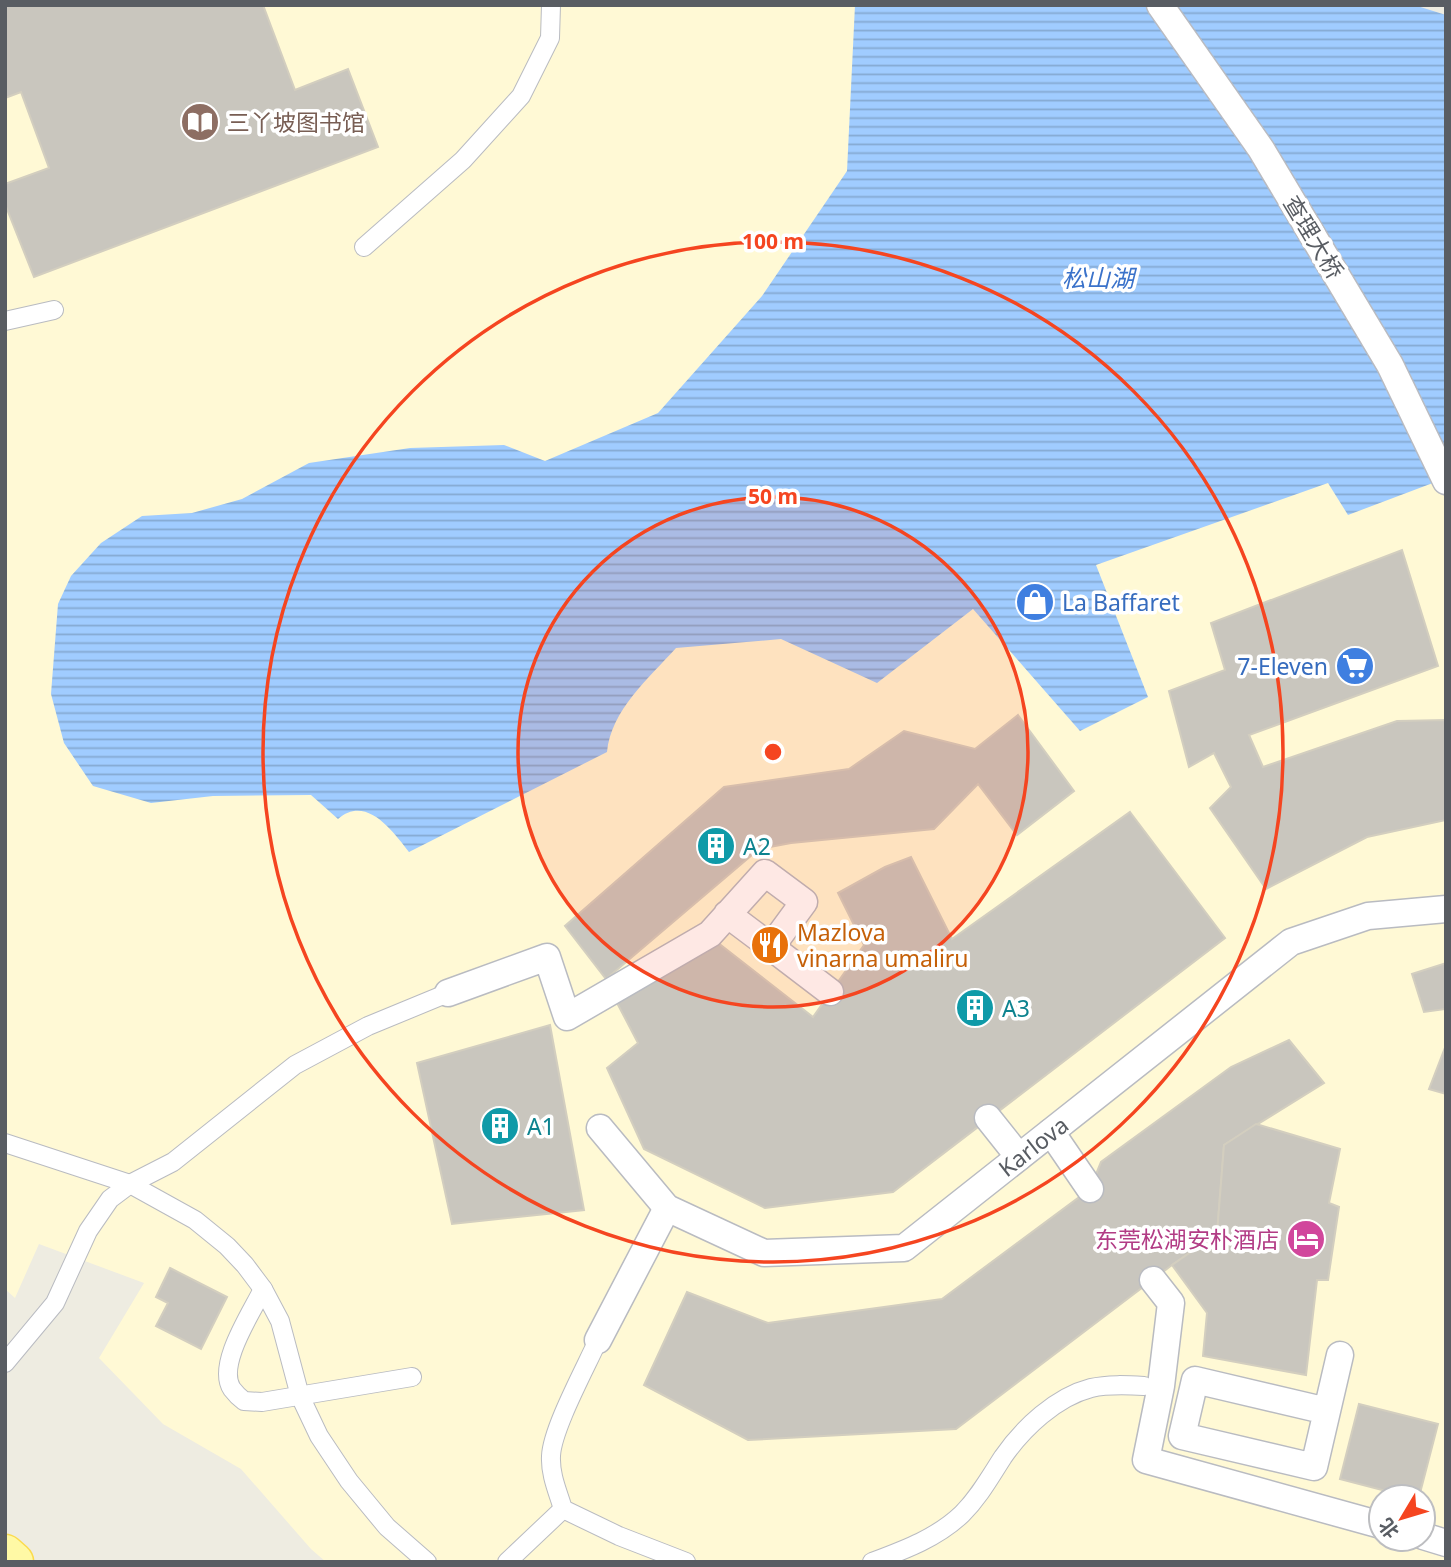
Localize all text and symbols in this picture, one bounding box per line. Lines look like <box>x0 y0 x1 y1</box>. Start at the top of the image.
library icon: 三丫坡图书馆 <box>179 101 221 143</box>
place label: 三丫坡图书馆 <box>227 106 365 138</box>
street label: 查理大桥 <box>1277 189 1351 285</box>
text: 100 m <box>742 227 804 255</box>
water label: 松山湖 <box>1062 261 1138 294</box>
text: 50 m <box>748 482 798 510</box>
shop icon: La Baffaret <box>1014 581 1056 623</box>
place label: La Baffaret <box>1062 586 1180 618</box>
supermarket icon: 7-Eleven <box>1334 645 1376 687</box>
place label: 7-Eleven <box>1237 650 1328 682</box>
centre of rings <box>761 740 785 764</box>
building icon: A2 <box>695 825 737 867</box>
place label: A2 <box>743 830 771 862</box>
place label: Mazlova vinarna umaliru <box>797 916 969 974</box>
restaurant icon: Mazlova vinarna umaliru <box>749 924 791 966</box>
building icon: A3 <box>954 987 996 1029</box>
place label: A3 <box>1002 992 1030 1024</box>
building icon: A1 <box>479 1105 521 1147</box>
street label: Karlova <box>991 1109 1075 1183</box>
place label: A1 <box>527 1110 555 1142</box>
hotel icon: 东莞松湖安朴酒店 <box>1285 1218 1327 1260</box>
place label: 东莞松湖安朴酒店 <box>1095 1223 1279 1255</box>
north arrow <box>1367 1483 1437 1553</box>
text: 北 <box>1373 1513 1405 1544</box>

